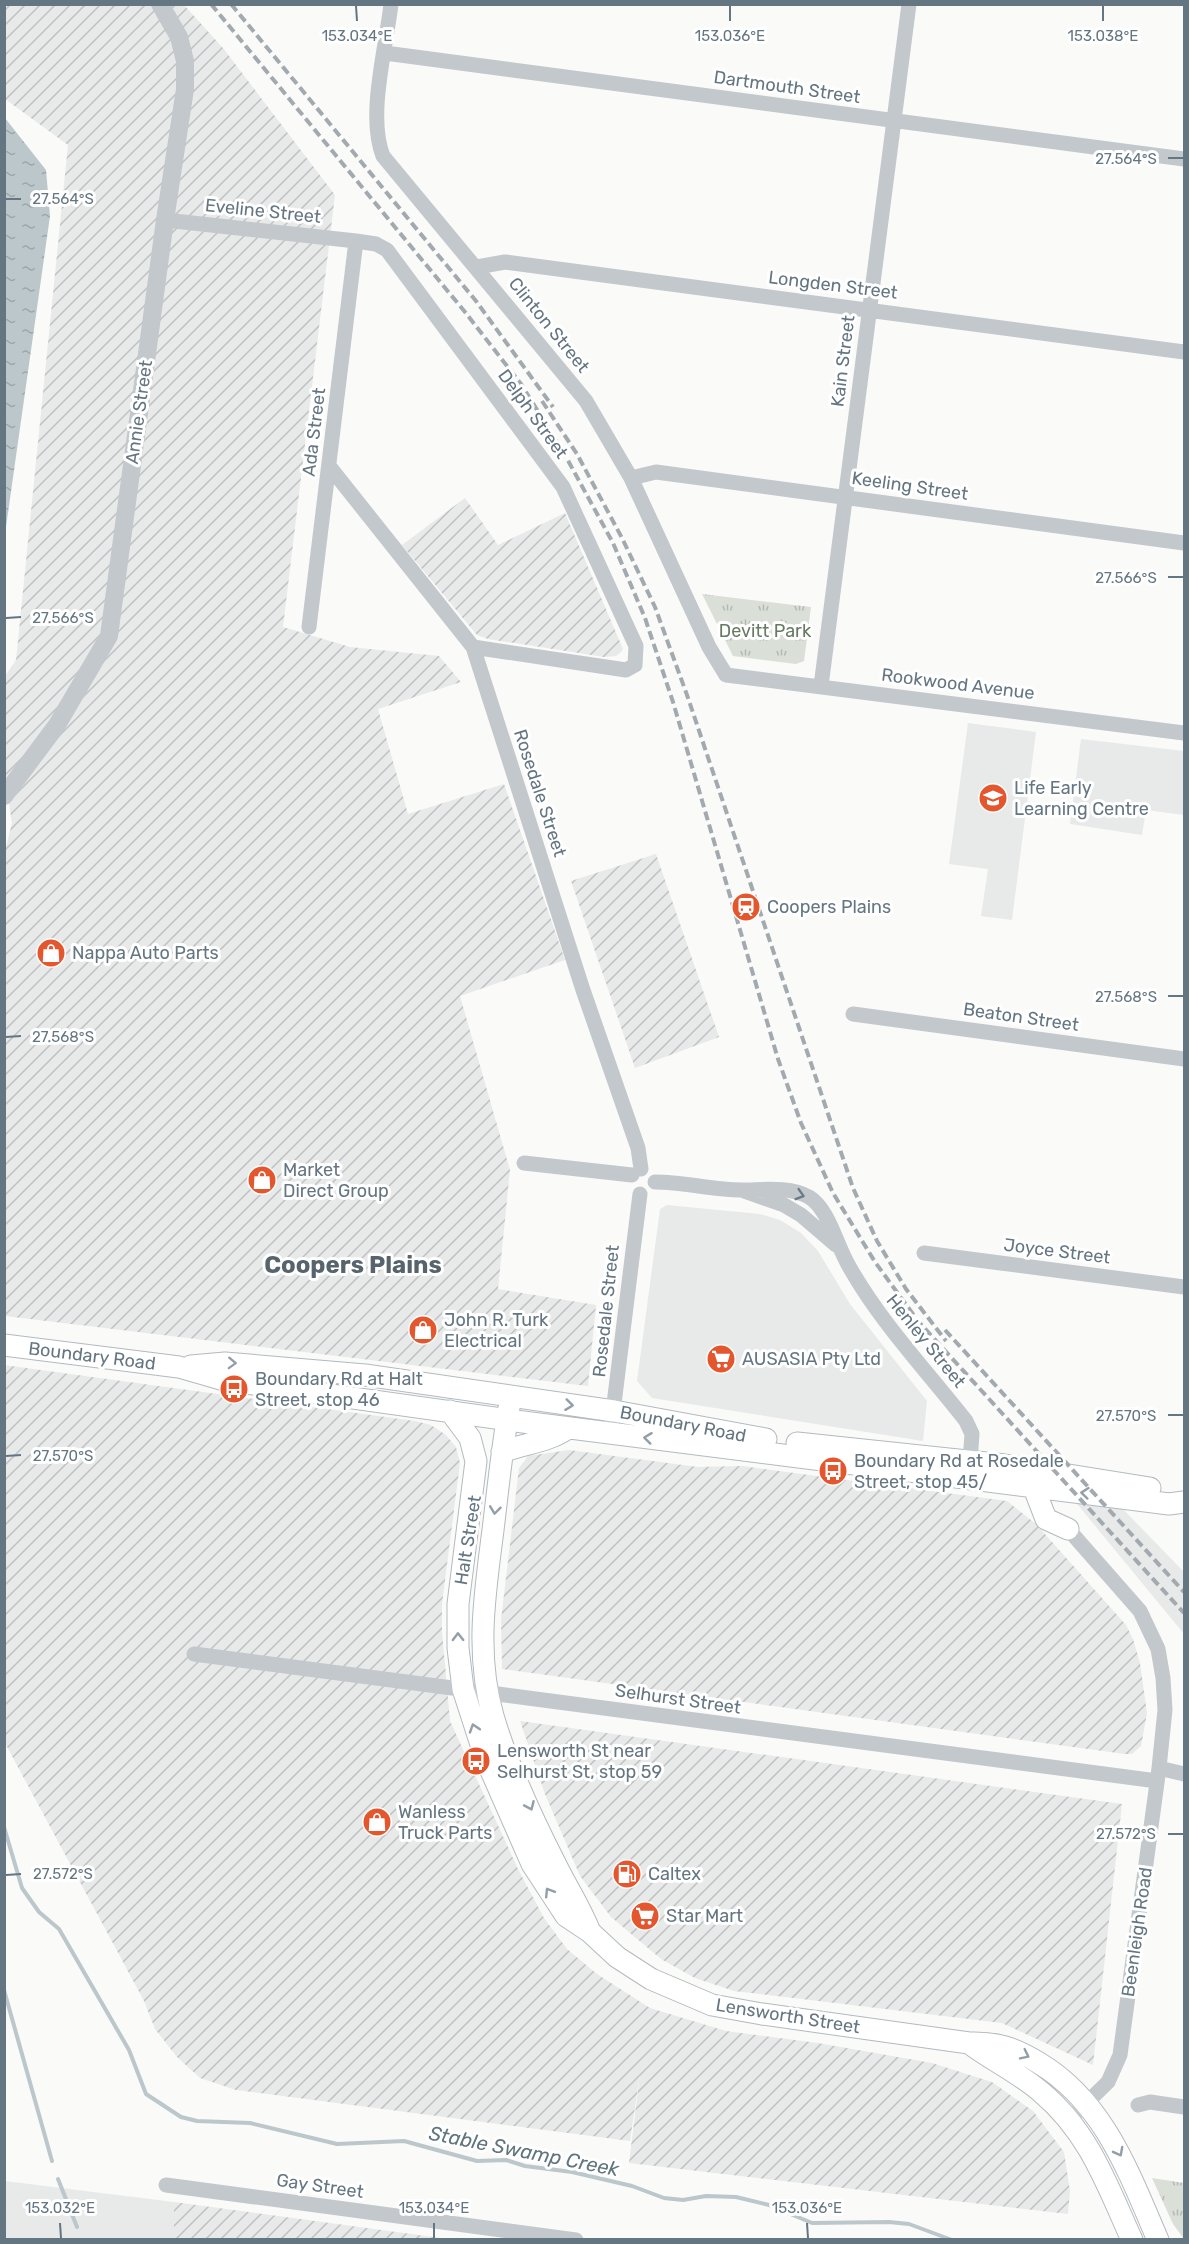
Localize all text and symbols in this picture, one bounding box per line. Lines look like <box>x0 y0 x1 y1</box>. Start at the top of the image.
text: 153.034°E <box>322 27 392 45</box>
text: 153.036°E <box>695 27 765 45</box>
text: 153.038°E <box>1068 27 1138 45</box>
street label: Dartmouth Street <box>712 66 862 108</box>
text: 27.564°S <box>1095 150 1157 168</box>
text: 27.564°S <box>32 190 94 208</box>
street label: Eveline Street <box>204 194 322 228</box>
street label: Longden Street <box>767 266 899 304</box>
street label: Clinton Street <box>504 273 594 377</box>
street label: Kain Street <box>826 314 860 408</box>
street label: Annie Street <box>121 359 157 465</box>
street label: Delph Street <box>493 365 573 463</box>
street label: Ada Street <box>298 386 330 478</box>
street label: Keeling Street <box>850 467 970 505</box>
text: 27.566°S <box>1095 569 1157 587</box>
text: 27.566°S <box>32 609 94 627</box>
park label: Devitt Park <box>719 620 812 642</box>
street label: Rookwood Avenue <box>880 664 1036 704</box>
street label: Rosedale Street <box>509 726 571 860</box>
place label: Life Early Learning Centre <box>1014 777 1149 820</box>
school or university icon: Life Early Learning Centre <box>977 782 1009 814</box>
station icon: Coopers Plains <box>730 891 762 923</box>
place label: Coopers Plains <box>767 896 891 918</box>
shop icon: Nappa Auto Parts <box>35 937 67 969</box>
place label: Nappa Auto Parts <box>72 942 219 964</box>
text: 27.568°S <box>1095 988 1157 1006</box>
street label: Beaton Street <box>962 998 1080 1036</box>
text: 27.568°S <box>32 1028 94 1046</box>
place label: Market Direct Group <box>283 1159 389 1202</box>
shop icon: Market Direct Group <box>246 1164 278 1196</box>
one-way arrow <box>794 1188 805 1200</box>
street label: Joyce Street <box>1002 1234 1112 1268</box>
street label: Rosedale Street <box>588 1244 624 1378</box>
district label: Coopers Plains <box>264 1251 442 1279</box>
street label: Henley Street <box>882 1290 970 1392</box>
place label: John R. Turk Electrical <box>444 1309 549 1352</box>
shop icon: John R. Turk Electrical <box>407 1314 439 1346</box>
street label: Boundary Road <box>27 1337 157 1375</box>
supermarket icon: AUSASIA Pty Ltd <box>705 1343 737 1375</box>
place label: AUSASIA Pty Ltd <box>742 1348 881 1370</box>
one-way arrow <box>228 1357 237 1370</box>
place label: Boundary Rd at Halt Street, stop 46 <box>255 1368 423 1411</box>
bus stop icon: Boundary Rd at Halt Street, stop 46 <box>218 1373 250 1405</box>
one-way arrow <box>564 1398 573 1410</box>
street label: Boundary Road <box>618 1401 748 1447</box>
text: 27.570°S <box>1096 1407 1156 1425</box>
one-way arrow <box>643 1432 653 1444</box>
text: 27.570°S <box>33 1447 93 1465</box>
place label: Boundary Rd at Rosedale Street, stop 45/ <box>854 1450 1064 1493</box>
bus stop icon: Boundary Rd at Rosedale Street, stop 45/ <box>817 1455 849 1487</box>
one-way arrow <box>1080 1487 1089 1500</box>
street label: Halt Street <box>450 1494 486 1586</box>
one-way arrow <box>489 1505 502 1515</box>
one-way arrow <box>452 1632 464 1641</box>
street label: Selhurst Street <box>614 1679 742 1719</box>
one-way arrow <box>469 1723 482 1734</box>
place label: Lensworth St near Selhurst St, stop 59 <box>497 1740 662 1783</box>
bus stop icon: Lensworth St near Selhurst St, stop 59 <box>460 1745 492 1777</box>
one-way arrow <box>523 1800 535 1811</box>
place label: Wanless Truck Parts <box>398 1801 492 1844</box>
shop icon: Wanless Truck Parts <box>361 1806 393 1838</box>
text: 27.572°S <box>1096 1825 1156 1843</box>
fuel station icon: Caltex <box>611 1858 643 1890</box>
place label: Caltex <box>648 1863 701 1885</box>
text: 27.572°S <box>33 1865 93 1883</box>
street label: Beenleigh Road <box>1117 1866 1157 1998</box>
one-way arrow <box>544 1888 556 1898</box>
supermarket icon: Star Mart <box>629 1900 661 1932</box>
place label: Star Mart <box>666 1905 743 1927</box>
street label: Lensworth Street <box>714 1994 862 2038</box>
one-way arrow <box>1019 2048 1030 2060</box>
water label: Stable Swamp Creek <box>427 2121 622 2181</box>
one-way arrow <box>1112 2146 1123 2157</box>
street label: Gay Street <box>275 2169 365 2203</box>
text: 153.032°E <box>25 2199 95 2217</box>
text: 153.034°E <box>399 2199 469 2217</box>
text: 153.036°E <box>772 2199 842 2217</box>

